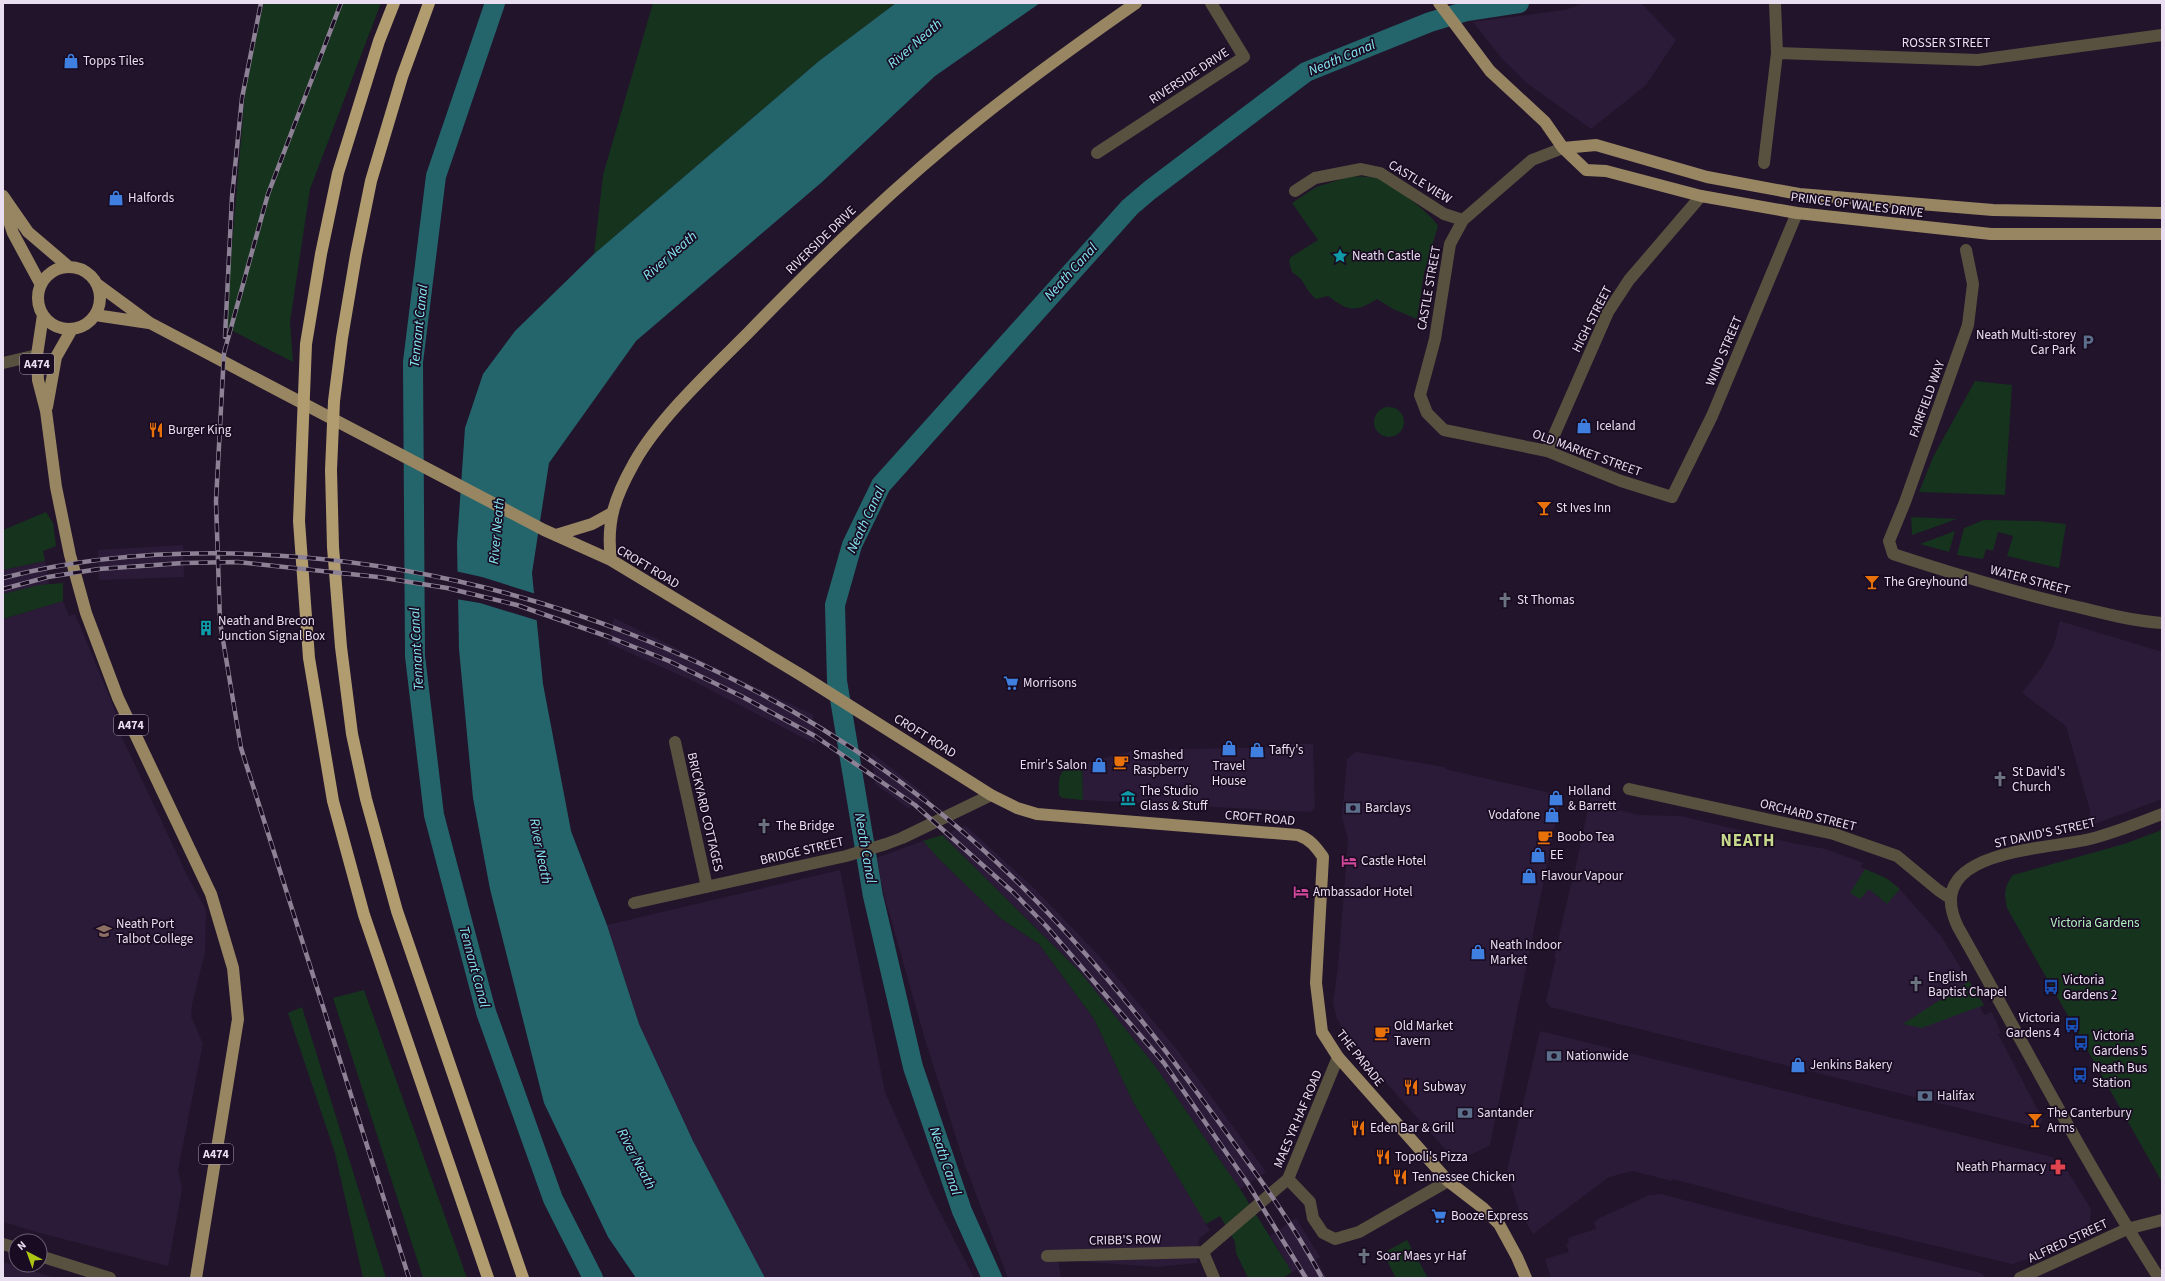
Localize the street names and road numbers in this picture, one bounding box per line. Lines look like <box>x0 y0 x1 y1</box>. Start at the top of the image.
street label: ROSSER STREET <box>1902 34 1990 52</box>
street label: RIVERSIDE DRIVE <box>1146 43 1232 109</box>
street label: CASTLE VIEW <box>1385 156 1455 208</box>
street label: PRINCE OF WALES DRIVE <box>1790 188 1924 222</box>
street label: RIVERSIDE DRIVE <box>782 202 860 278</box>
street label: CASTLE STREET <box>1413 244 1445 332</box>
street label: HIGH STREET <box>1567 282 1617 355</box>
street label: WIND STREET <box>1701 313 1747 389</box>
road number: A474 <box>20 354 54 374</box>
street label: FAIRFIELD WAY <box>1905 357 1950 440</box>
street label: OLD MARKET STREET <box>1530 425 1644 481</box>
street label: CROFT ROAD <box>613 541 683 593</box>
street label: WATER STREET <box>1988 561 2072 599</box>
street label: CROFT ROAD <box>890 710 960 762</box>
road number: A474 <box>114 715 148 735</box>
street label: BRICKYARD COTTAGES <box>683 751 727 873</box>
street label: ORCHARD STREET <box>1758 794 1858 836</box>
street label: CROFT ROAD <box>1224 806 1296 830</box>
street label: ST DAVID'S STREET <box>1993 813 2098 853</box>
street label: BRIDGE STREET <box>758 833 846 869</box>
street label: THE PARADE <box>1332 1026 1388 1090</box>
street label: MAES YR HAF ROAD <box>1269 1067 1327 1171</box>
road number: A474 <box>199 1144 233 1164</box>
street label: ALFRED STREET <box>2025 1215 2111 1267</box>
street label: CRIBB'S ROW <box>1089 1230 1161 1250</box>

